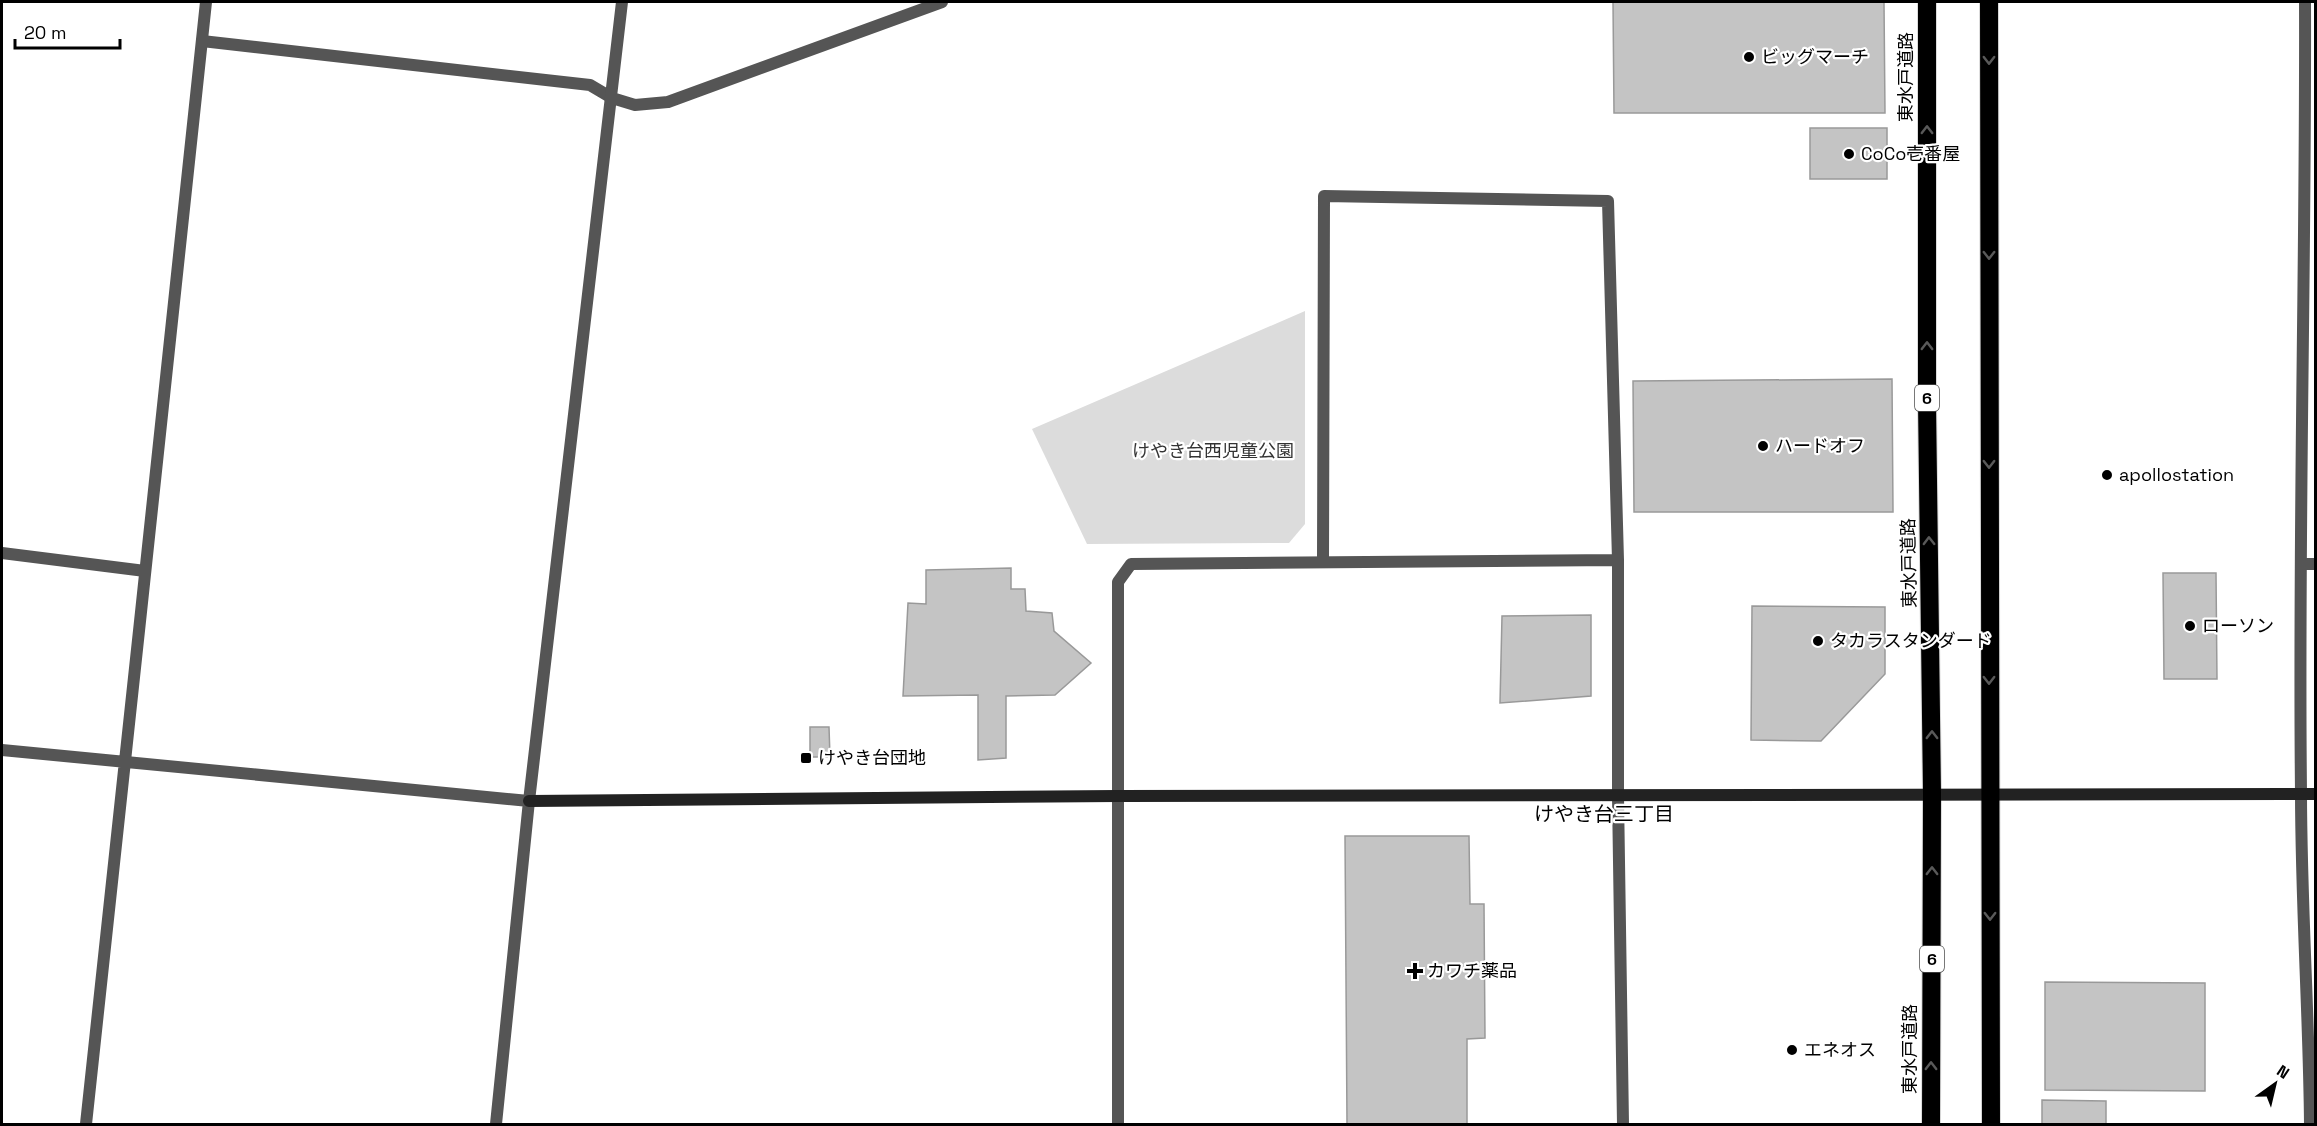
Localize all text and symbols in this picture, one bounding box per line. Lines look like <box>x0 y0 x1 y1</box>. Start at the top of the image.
scale bar <box>15 12 120 50</box>
text: 20 m <box>24 21 67 44</box>
street label: 東水戸道路 <box>1894 32 1917 122</box>
place label: ビッグマーチ <box>1761 45 1869 68</box>
marker: ビッグマーチ <box>1742 50 1756 64</box>
one-way arrow <box>1983 55 1995 64</box>
one-way arrow <box>1921 125 1933 134</box>
place label: CoCo壱番屋 <box>1861 142 1960 165</box>
marker: CoCo壱番屋 <box>1842 147 1856 161</box>
one-way arrow <box>1983 250 1995 259</box>
one-way arrow <box>1921 341 1933 350</box>
road number: 6 <box>1915 385 1939 411</box>
place label: ハードオフ <box>1775 434 1865 457</box>
park label: けやき台西児童公園 <box>1132 439 1294 462</box>
marker: ハードオフ <box>1756 439 1770 453</box>
one-way arrow <box>1983 460 1995 469</box>
place label: apollostation <box>2119 463 2234 486</box>
marker: apollostation <box>2100 468 2114 482</box>
street label: 東水戸道路 <box>1896 518 1921 608</box>
one-way arrow <box>1923 536 1935 545</box>
place label: ローソン <box>2202 614 2274 637</box>
marker: ローソン <box>2183 619 2197 633</box>
place label: タカラスタンダード <box>1830 629 1992 652</box>
marker: タカラスタンダード <box>1811 634 1825 648</box>
one-way arrow <box>1983 676 1995 685</box>
one-way arrow <box>1926 731 1938 740</box>
place label: けやき台団地 <box>818 746 926 769</box>
marker: けやき台団地 <box>799 751 813 765</box>
district label: けやき台三丁目 <box>1534 801 1674 827</box>
one-way arrow <box>1926 867 1938 876</box>
one-way arrow <box>1984 912 1996 921</box>
road number: 6 <box>1920 946 1944 972</box>
place label: カワチ薬品 <box>1427 959 1517 982</box>
marker: カワチ薬品 <box>1408 964 1422 978</box>
street label: 東水戸道路 <box>1898 1004 1921 1094</box>
place label: エネオス <box>1804 1038 1876 1061</box>
marker: エネオス <box>1785 1043 1799 1057</box>
north arrow <box>2245 1054 2305 1114</box>
text: N <box>2273 1060 2293 1084</box>
one-way arrow <box>1925 1062 1937 1071</box>

